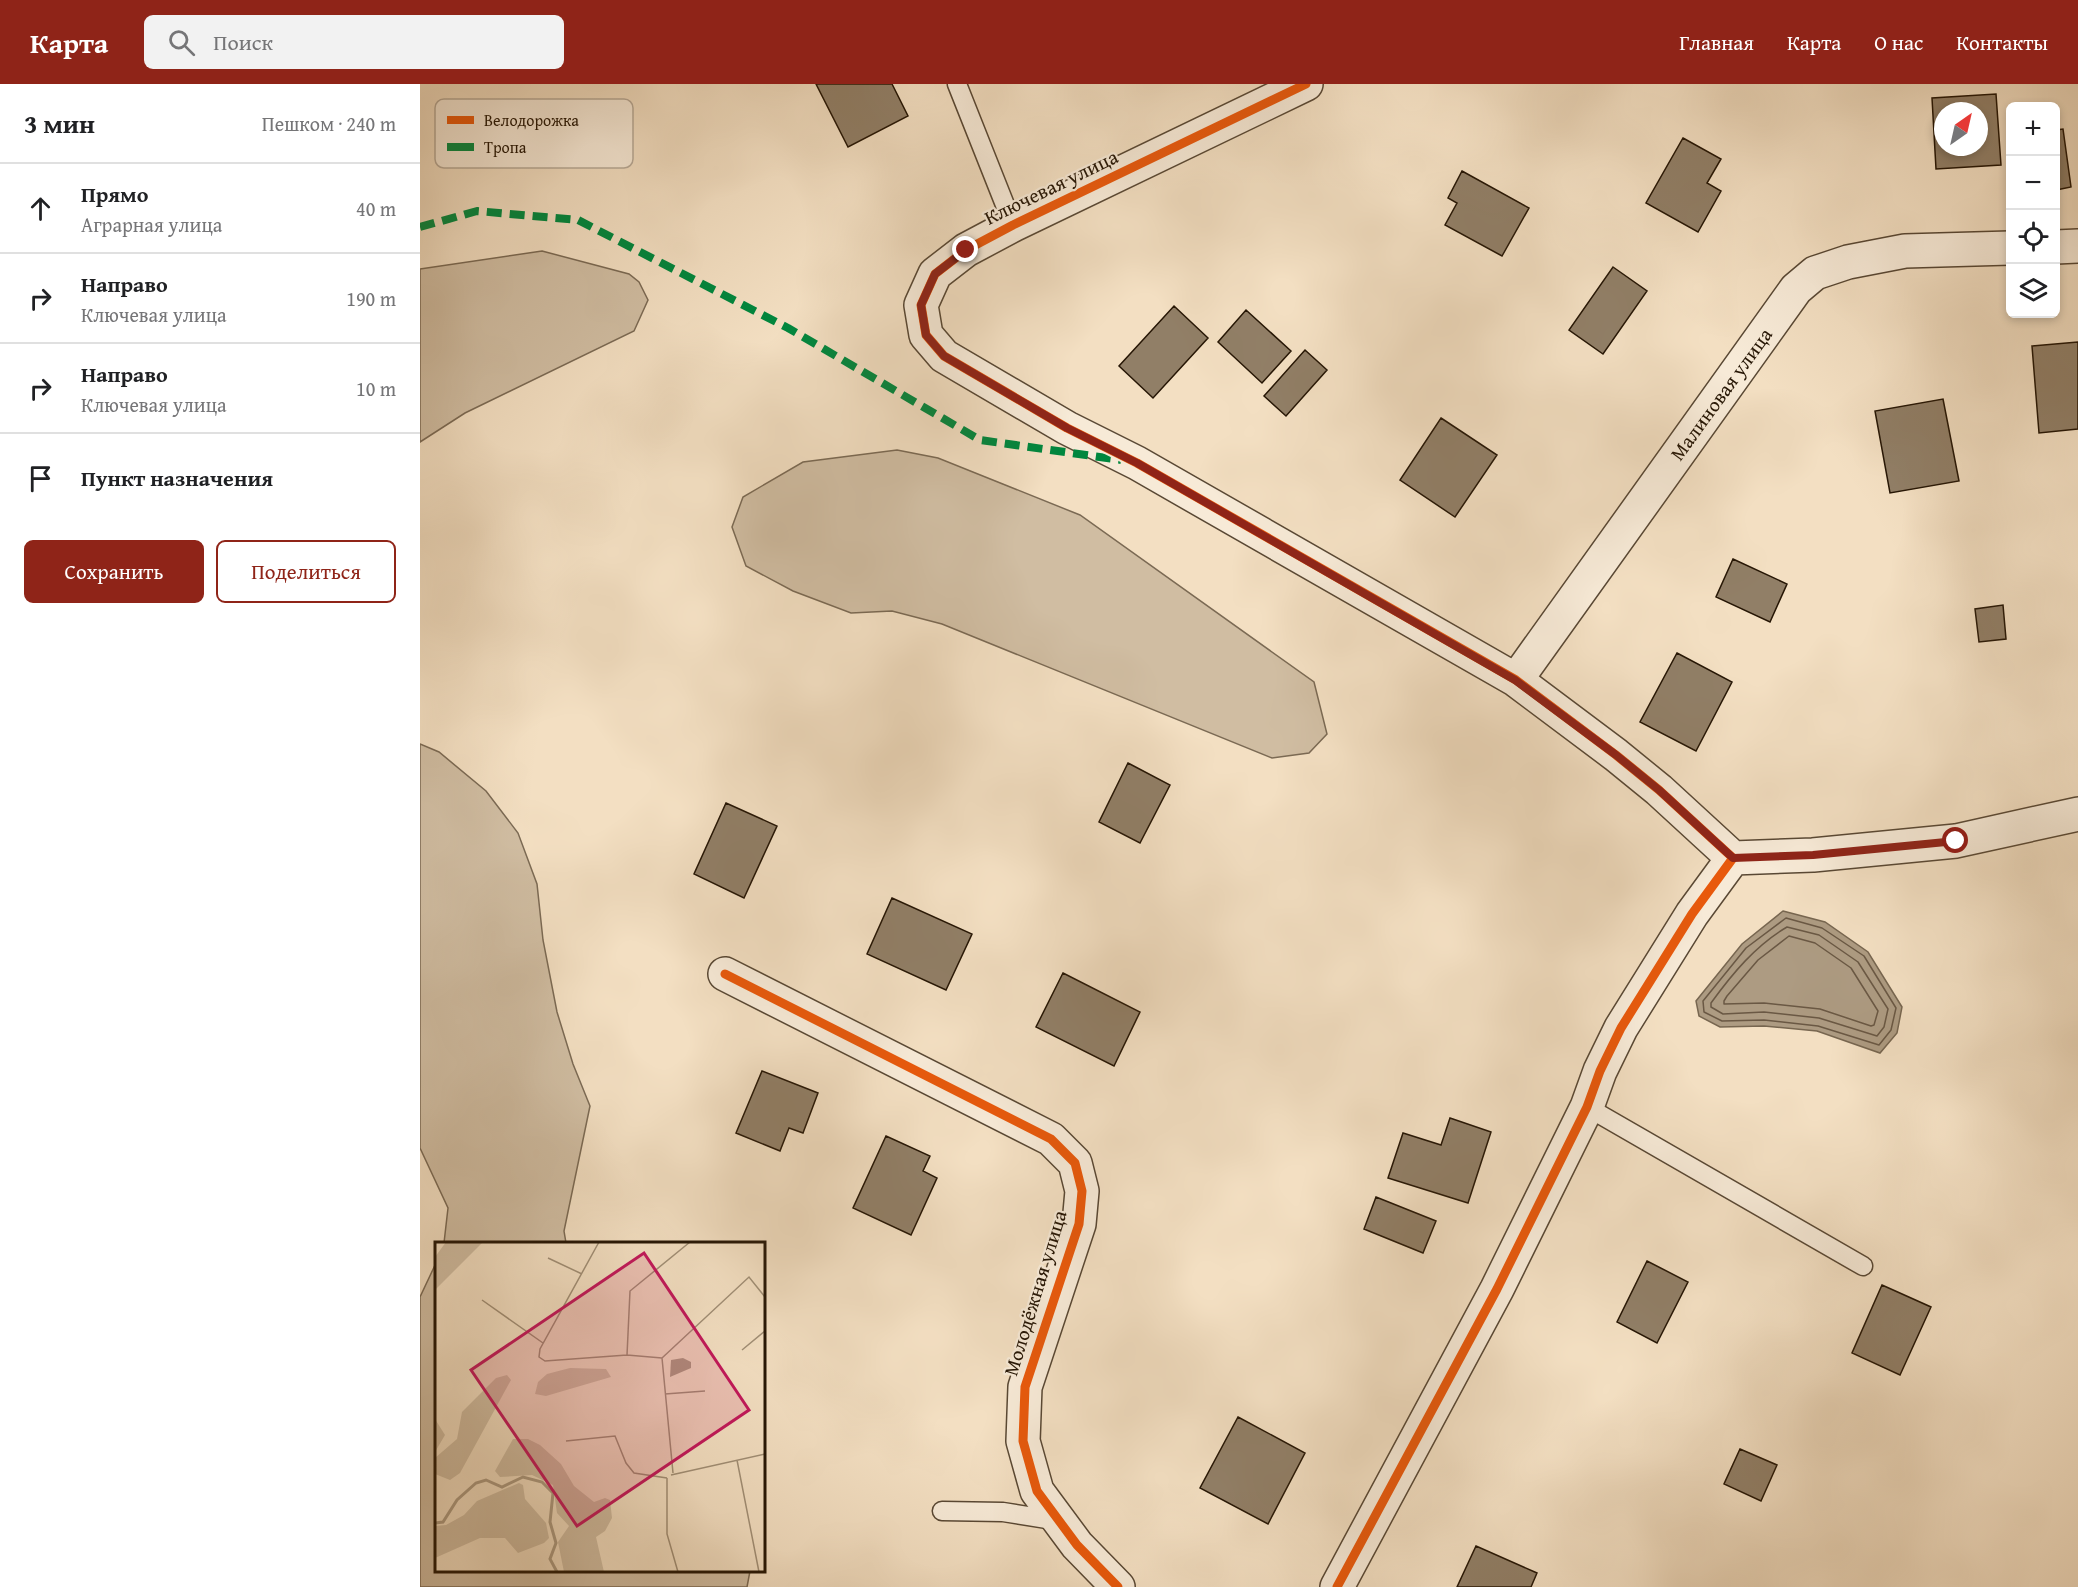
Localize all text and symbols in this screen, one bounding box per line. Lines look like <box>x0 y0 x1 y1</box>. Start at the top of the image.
search box <box>144 15 564 69</box>
text: Карта <box>30 22 108 63</box>
icon: search <box>165 26 198 59</box>
text: Поиск <box>213 26 273 58</box>
text: Главная <box>1679 27 1754 58</box>
text: Карта <box>1787 27 1841 58</box>
text: О нас <box>1874 27 1923 58</box>
text: Контакты <box>1956 27 2048 58</box>
legend <box>435 99 633 168</box>
north arrow <box>1934 102 1988 156</box>
map controls <box>2006 102 2060 318</box>
button: + <box>2006 102 2060 156</box>
text: 3 мин <box>24 104 95 143</box>
text: Велодорожка <box>484 108 579 132</box>
text: Пешком · 240 m <box>262 109 396 138</box>
text: Тропа <box>484 135 527 159</box>
street label: Ключевая улица <box>979 141 1123 232</box>
button: − <box>2006 156 2060 210</box>
text: Прямо <box>81 178 148 210</box>
icon: ahead <box>24 192 57 225</box>
text: 40 m <box>356 194 396 223</box>
text: Аграрная улица <box>81 210 222 239</box>
button: locate <box>2006 210 2060 264</box>
route end <box>952 236 978 262</box>
button: layers <box>2006 264 2060 318</box>
text: Направо <box>81 268 168 300</box>
icon: right <box>24 282 57 315</box>
text: 190 m <box>346 284 396 313</box>
text: Ключевая улица <box>81 300 227 329</box>
street label: Малиновая улица <box>1663 321 1779 466</box>
text: Направо <box>81 358 168 390</box>
icon: right <box>24 372 57 405</box>
text: 10 m <box>356 374 396 403</box>
text: Ключевая улица <box>81 390 227 419</box>
icon: arrive <box>24 462 57 495</box>
text: Пункт назначения <box>81 462 273 494</box>
button: Сохранить <box>24 540 204 603</box>
button: Поделиться <box>216 540 396 603</box>
route start <box>1942 827 1968 853</box>
street label: Молодёжная улица <box>996 1206 1074 1379</box>
inset map <box>435 1242 765 1572</box>

